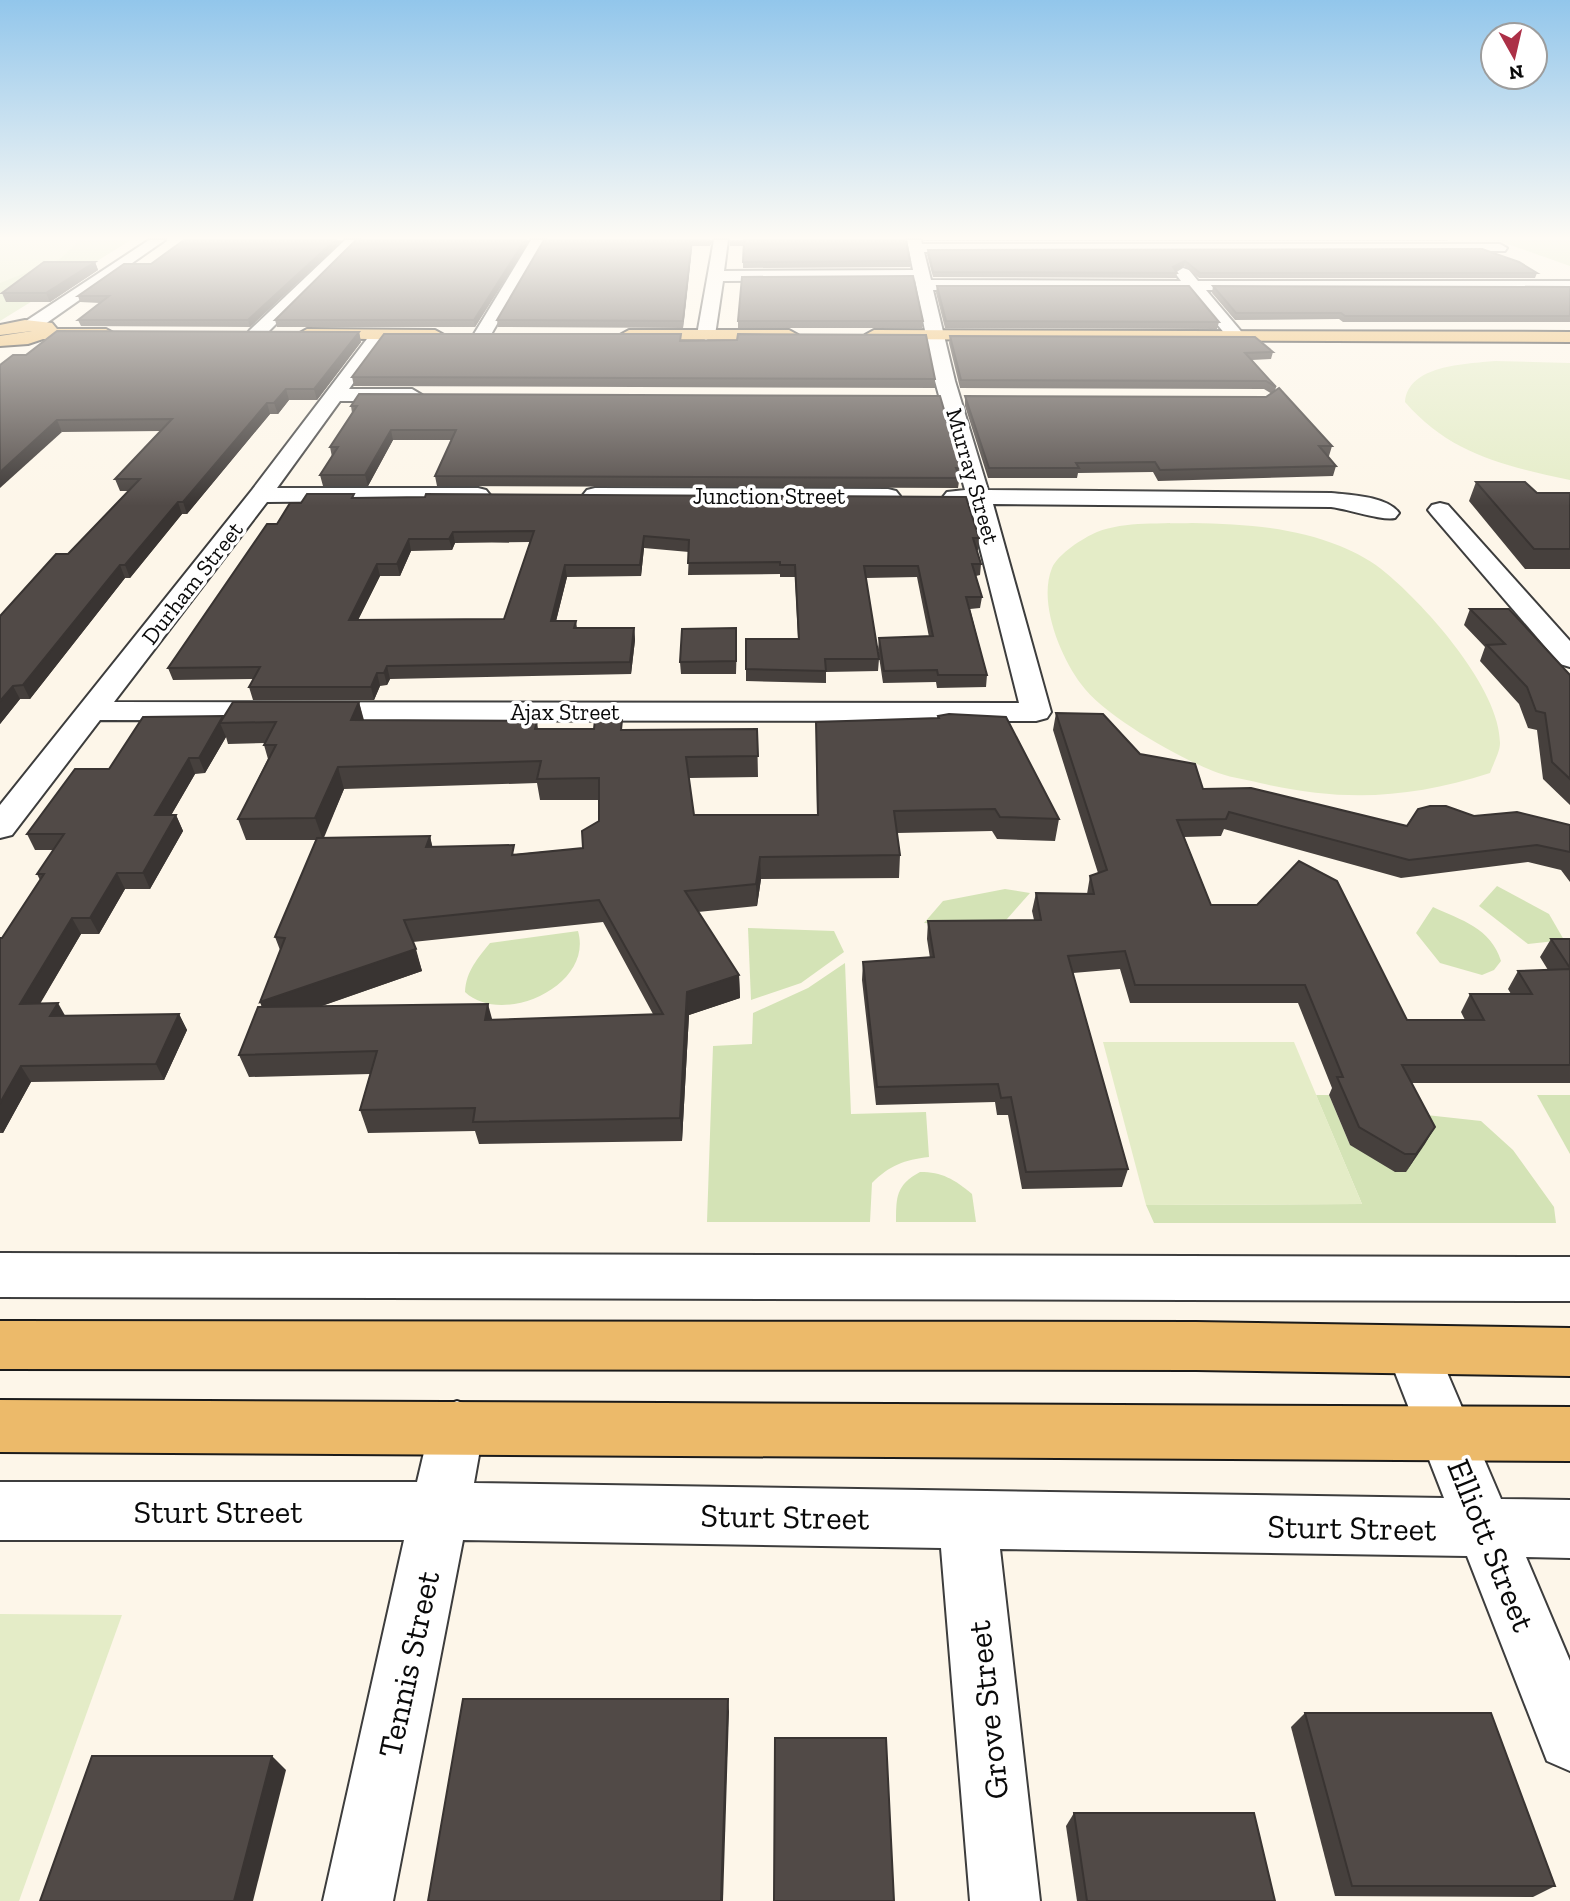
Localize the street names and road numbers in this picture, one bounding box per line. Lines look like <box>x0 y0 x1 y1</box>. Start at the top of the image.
street label: Murray Street <box>940 405 1006 547</box>
street label: Junction Street <box>693 482 846 510</box>
street label: Durham Street <box>135 516 249 650</box>
street label: Ajax Street <box>510 698 620 726</box>
street label: Elliott Street <box>1439 1453 1544 1638</box>
street label: Sturt Street <box>134 1492 303 1531</box>
street label: Sturt Street <box>700 1496 871 1537</box>
street label: Sturt Street <box>1267 1507 1438 1548</box>
street label: Tennis Street <box>370 1566 447 1761</box>
street label: Grove Street <box>959 1618 1016 1801</box>

